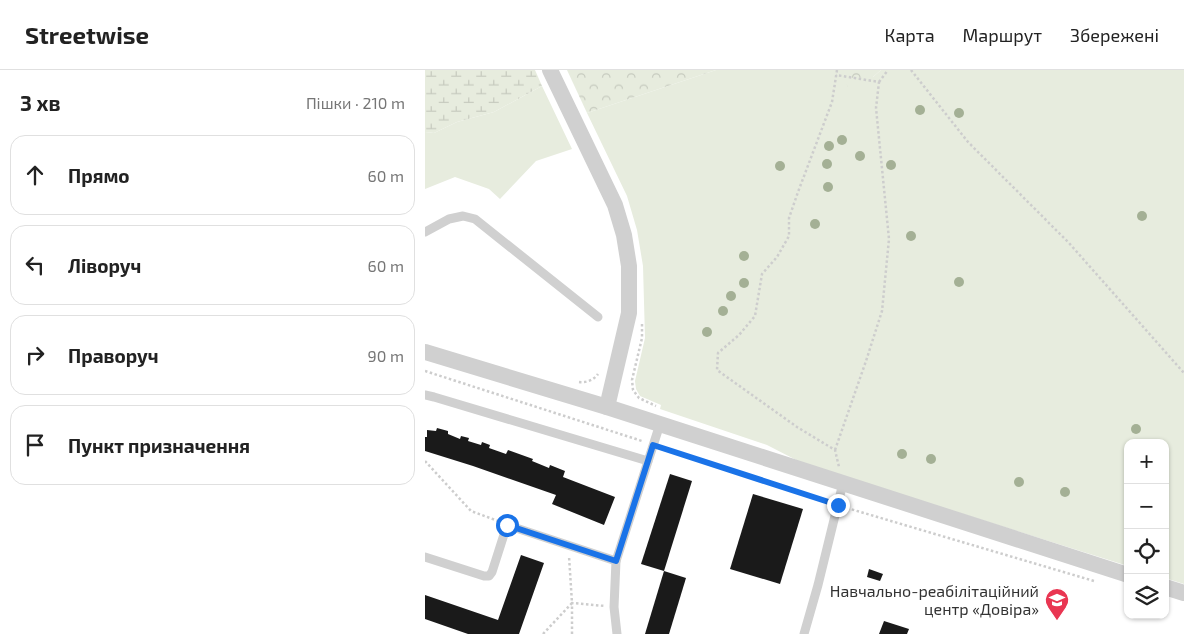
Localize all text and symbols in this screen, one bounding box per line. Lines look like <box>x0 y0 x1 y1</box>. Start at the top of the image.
text: Streetwise <box>25 20 149 49</box>
text: Карта <box>885 24 935 46</box>
text: Маршрут <box>963 24 1042 46</box>
text: Збережені <box>1070 24 1159 46</box>
text: 3 хв <box>20 90 60 115</box>
text: Пішки · 210 m <box>306 93 405 112</box>
icon: ahead <box>21 161 49 189</box>
text: Прямо <box>68 164 130 187</box>
text: 60 m <box>368 166 404 185</box>
icon: left <box>21 251 49 279</box>
text: Ліворуч <box>68 254 141 277</box>
text: 60 m <box>368 256 404 275</box>
icon: right <box>21 341 49 369</box>
text: Праворуч <box>68 344 159 367</box>
text: 90 m <box>368 346 404 365</box>
icon: arrive <box>21 431 49 459</box>
text: Пункт призначення <box>68 434 250 457</box>
map controls <box>1124 439 1169 619</box>
button: + <box>1124 439 1169 484</box>
button: − <box>1124 484 1169 529</box>
route end <box>827 494 850 517</box>
route start <box>496 514 519 537</box>
button: locate <box>1124 529 1169 574</box>
button: layers <box>1124 574 1169 619</box>
place label: Навчально-реабілітаційний центр «Довіра» <box>830 581 1039 618</box>
school or university icon: Навчально-реабілітаційний центр «Довіра» <box>1044 587 1070 621</box>

